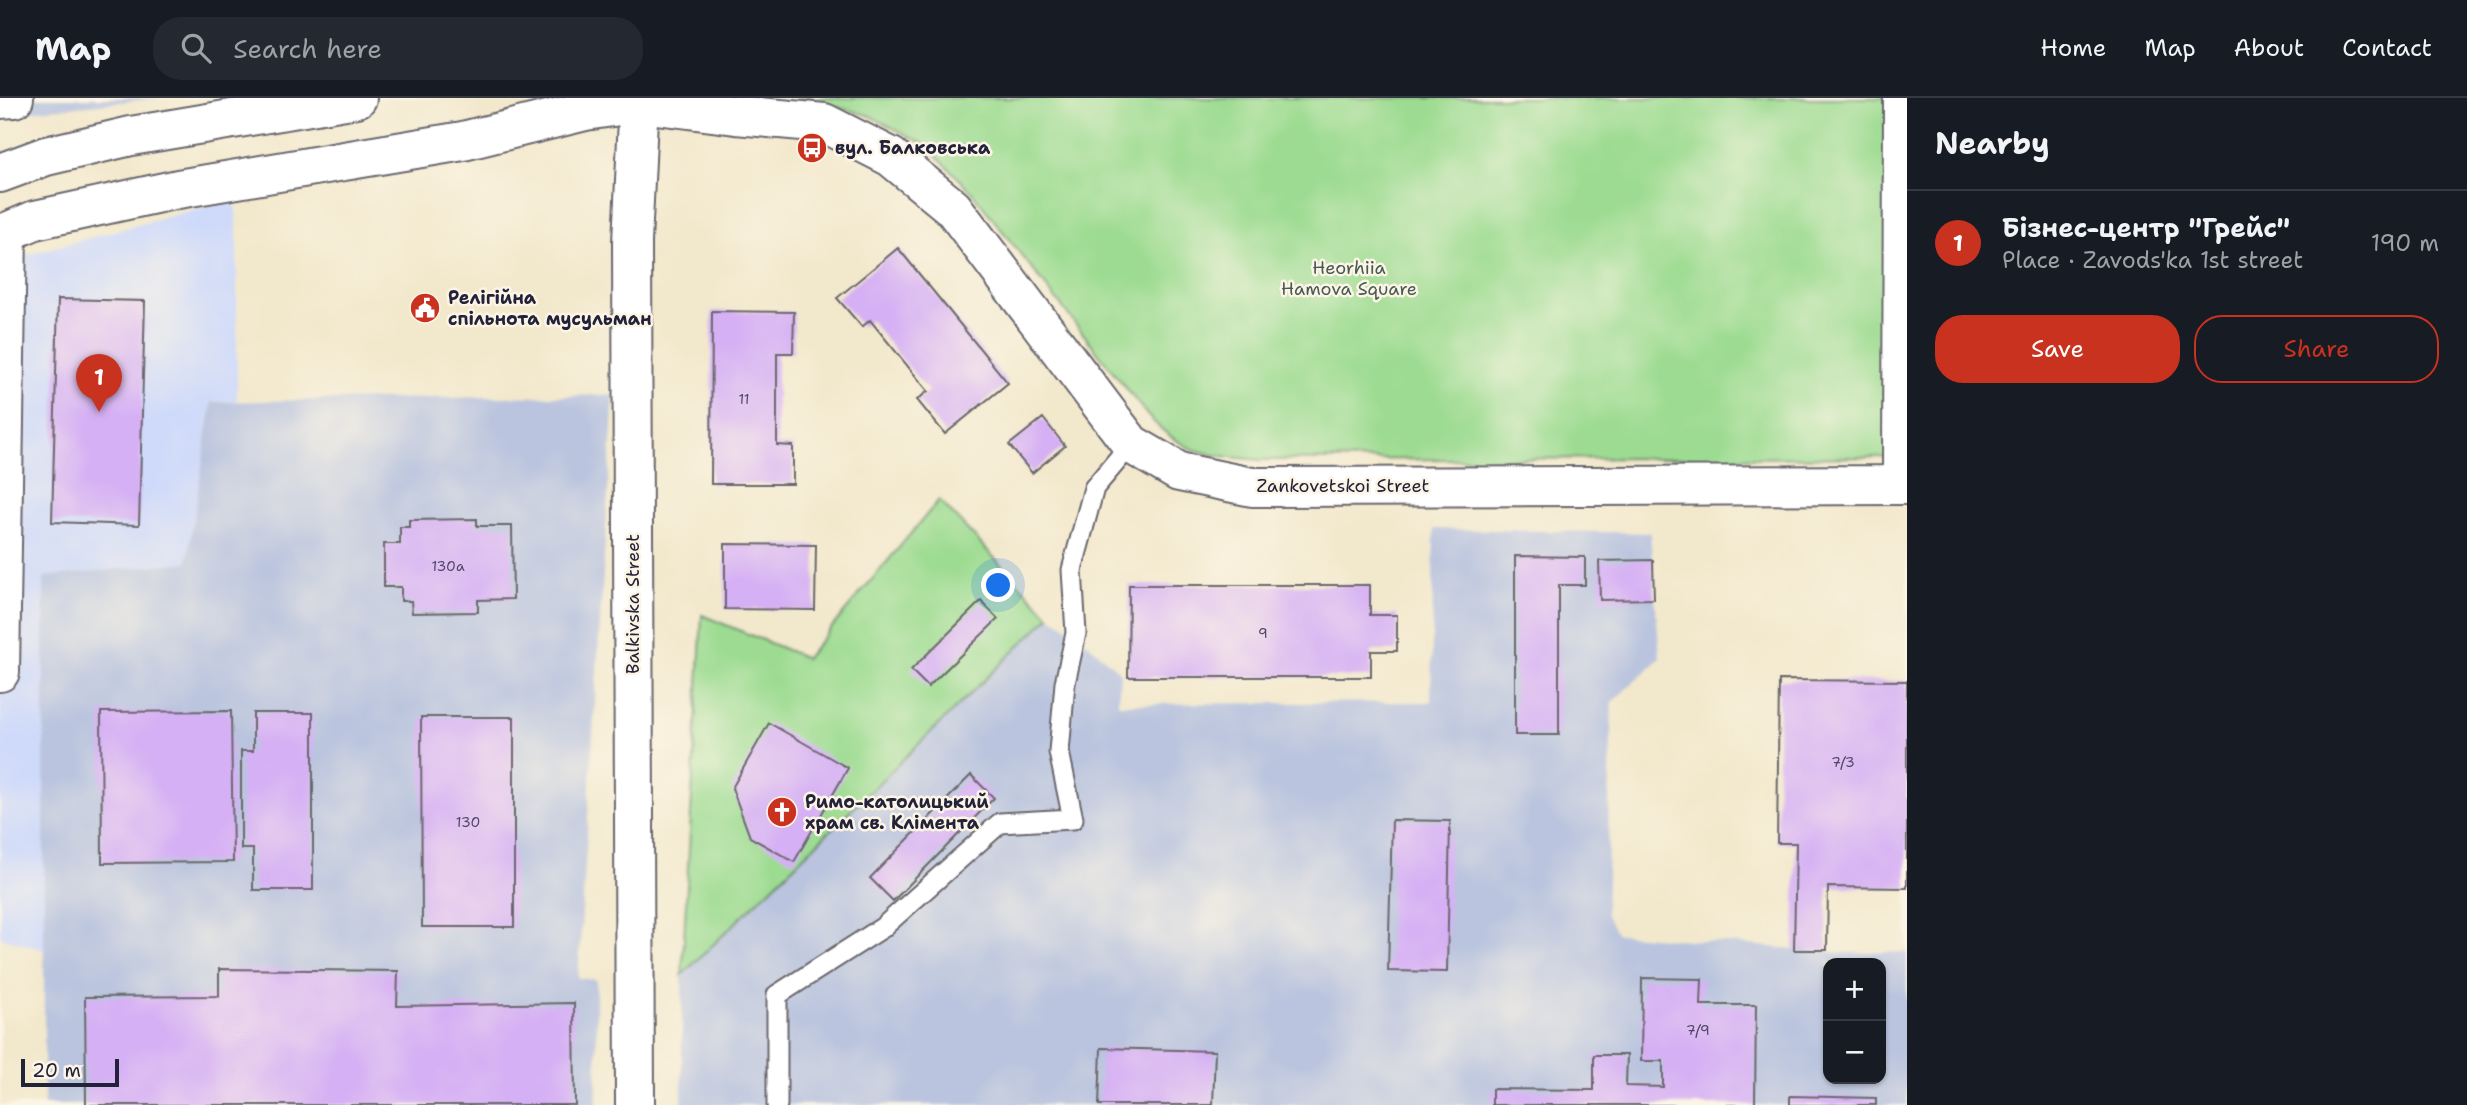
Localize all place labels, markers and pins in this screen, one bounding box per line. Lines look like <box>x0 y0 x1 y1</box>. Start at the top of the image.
bus stop icon: вул. Балковська <box>795 131 829 165</box>
place label: вул. Балковська <box>835 136 991 160</box>
place label: Релігійна спільнота мусульман <box>448 286 652 331</box>
public building icon: Релігійна спільнота мусульман <box>408 291 442 325</box>
pin: 1 <box>76 354 122 412</box>
place label: Римо-католицький храм св. Клімента <box>805 790 989 835</box>
church icon: Римо-католицький храм св. Клімента <box>765 795 799 829</box>

